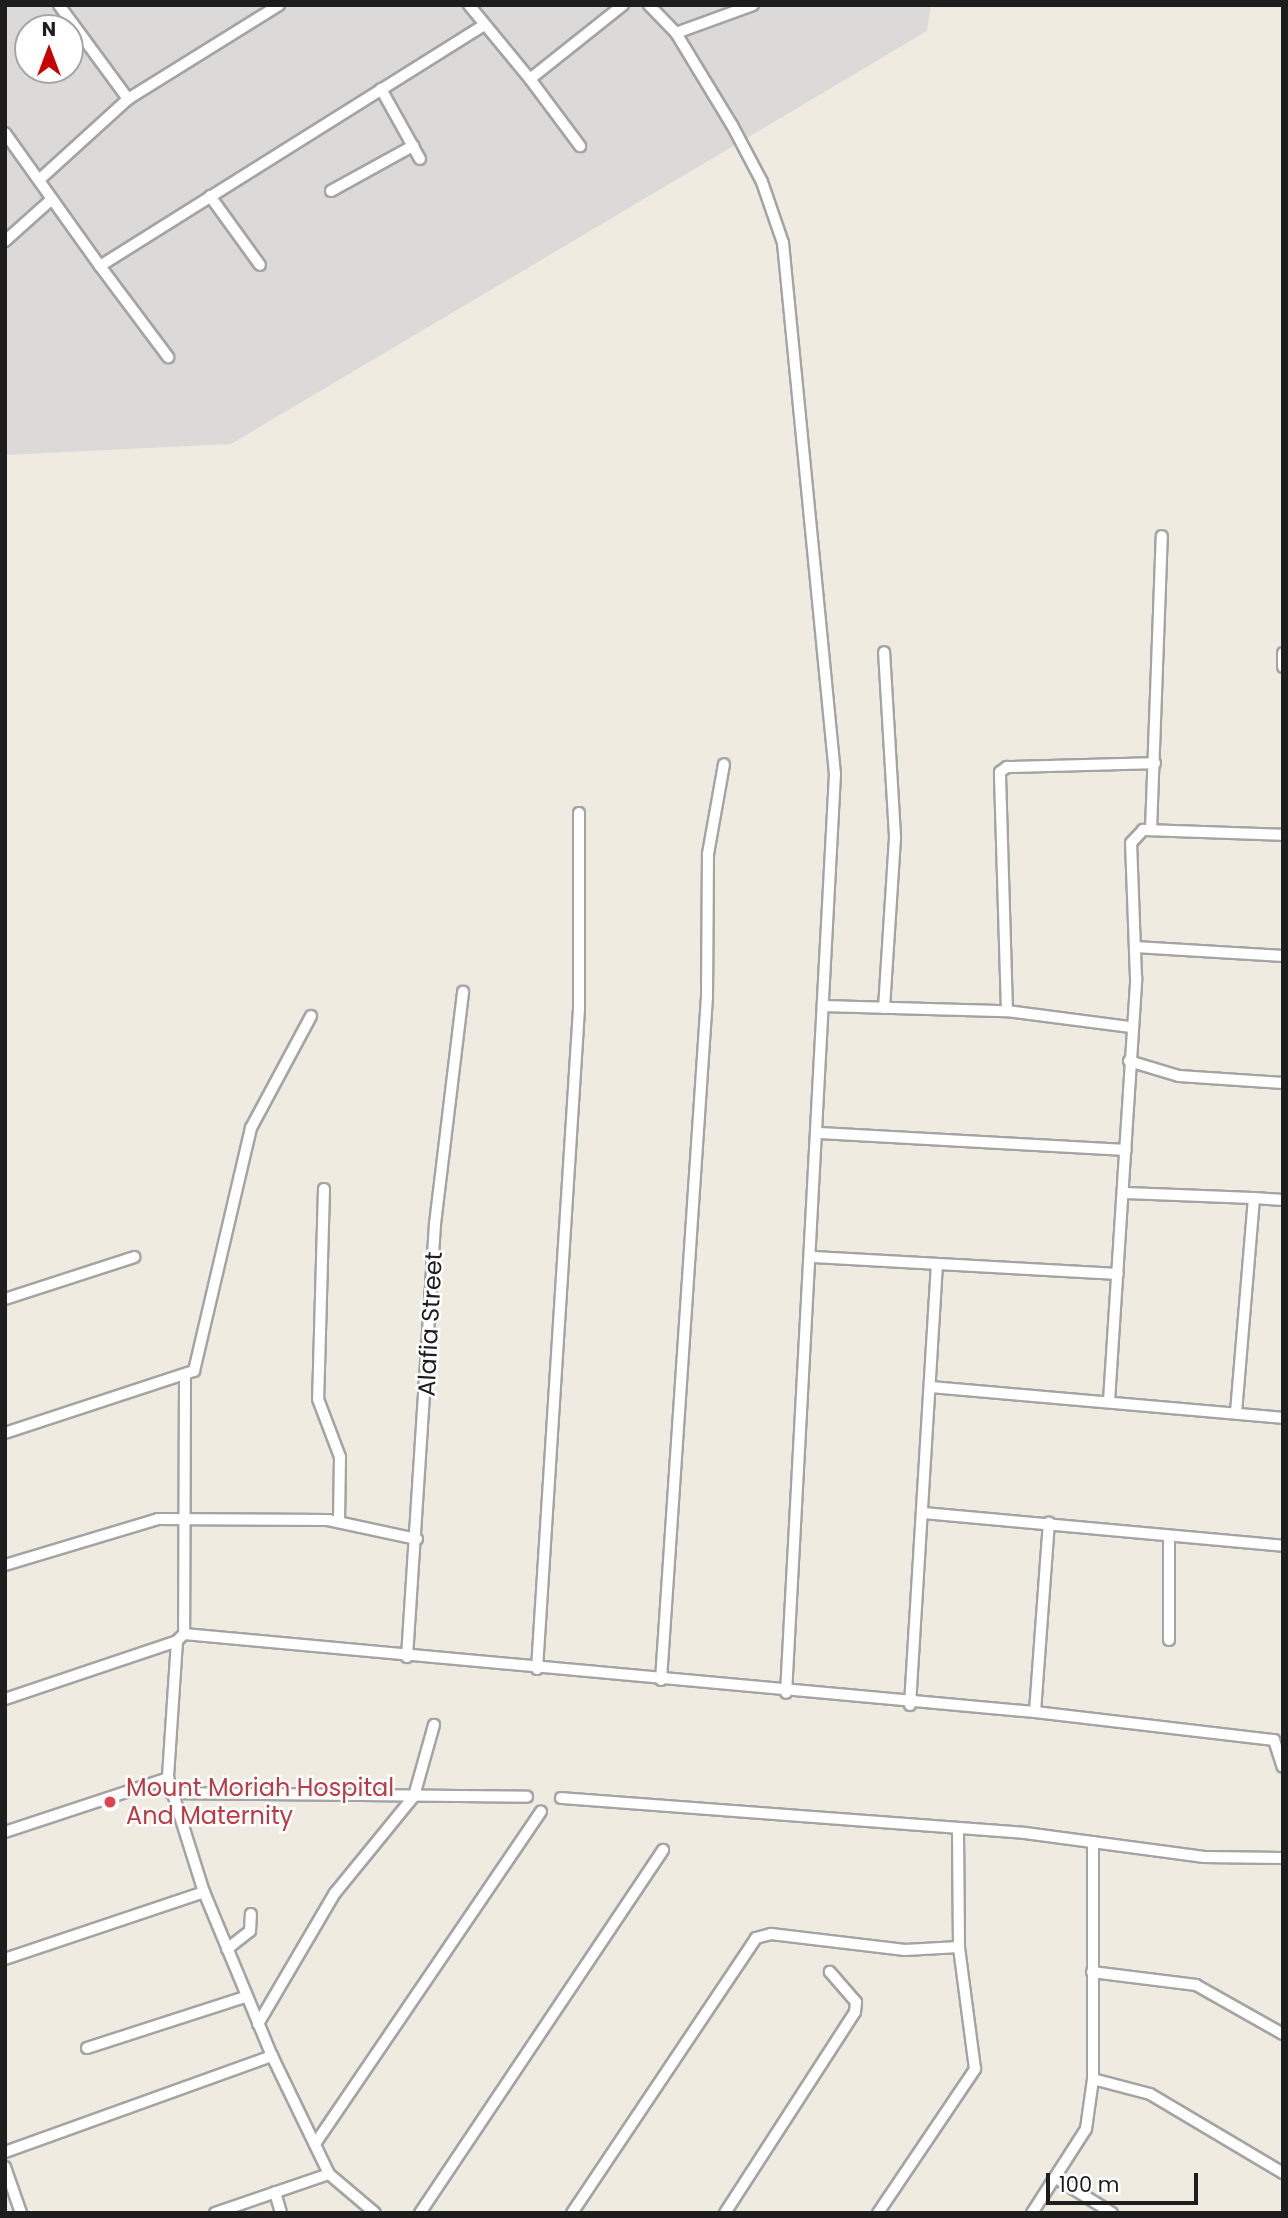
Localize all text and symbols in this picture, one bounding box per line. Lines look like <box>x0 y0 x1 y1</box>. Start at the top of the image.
north arrow <box>14 14 84 84</box>
text: N <box>42 16 56 43</box>
street label: Alafia Street <box>412 1251 448 1397</box>
place label: Mount Moriah Hospital And Maternity <box>126 1774 394 1830</box>
marker: Mount Moriah Hospital And Maternity <box>100 1792 120 1812</box>
scale bar <box>1050 2158 1202 2202</box>
text: 100 m <box>1059 2170 1119 2199</box>

